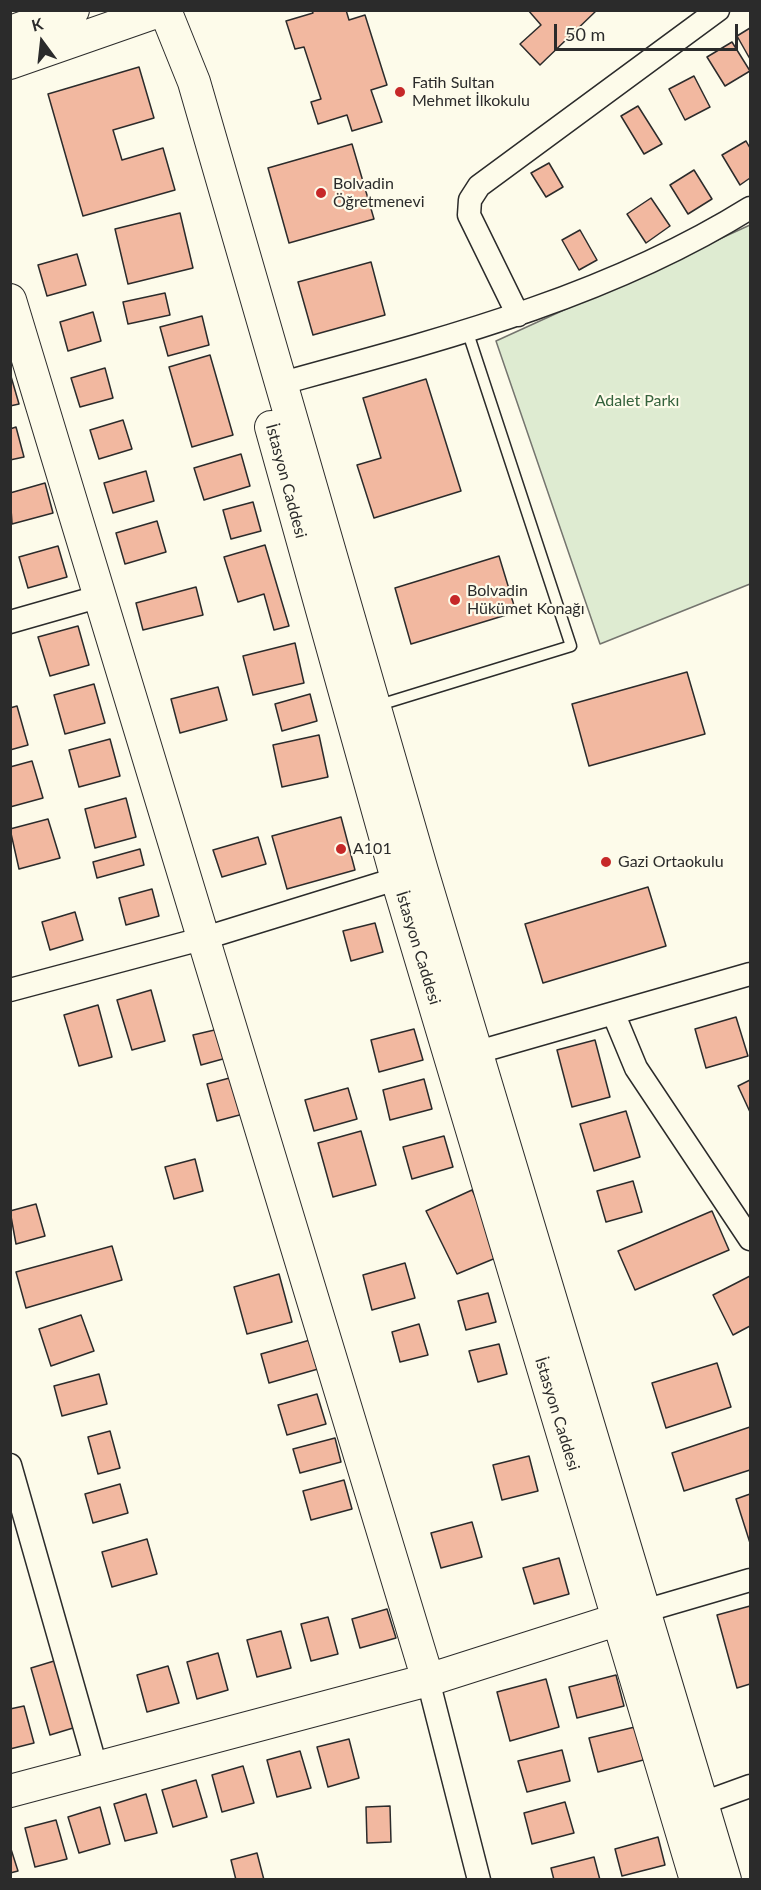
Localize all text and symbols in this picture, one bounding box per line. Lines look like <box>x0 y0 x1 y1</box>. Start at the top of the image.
north arrow <box>12 12 72 72</box>
scale bar <box>557 12 742 50</box>
text: K <box>29 14 45 35</box>
text: 50 m <box>565 23 605 45</box>
place label: Fatih Sultan Mehmet İlkokulu <box>412 73 530 111</box>
marker: Fatih Sultan Mehmet İlkokulu <box>393 85 407 99</box>
place label: Bolvadin Öğretmenevi <box>333 174 424 212</box>
marker: Bolvadin Öğretmenevi <box>314 186 328 200</box>
park label: Adalet Parkı <box>595 391 679 411</box>
street label: İstasyon Caddesi <box>262 422 310 540</box>
place label: Bolvadin Hükümet Konağı <box>467 581 585 619</box>
marker: Bolvadin Hükümet Konağı <box>448 593 462 607</box>
place label: A101 <box>353 839 392 859</box>
marker: A101 <box>334 842 348 856</box>
place label: Gazi Ortaokulu <box>618 852 724 872</box>
marker: Gazi Ortaokulu <box>599 855 613 869</box>
street label: İstasyon Caddesi <box>392 889 444 1007</box>
street label: İstasyon Caddesi <box>531 1355 583 1473</box>

